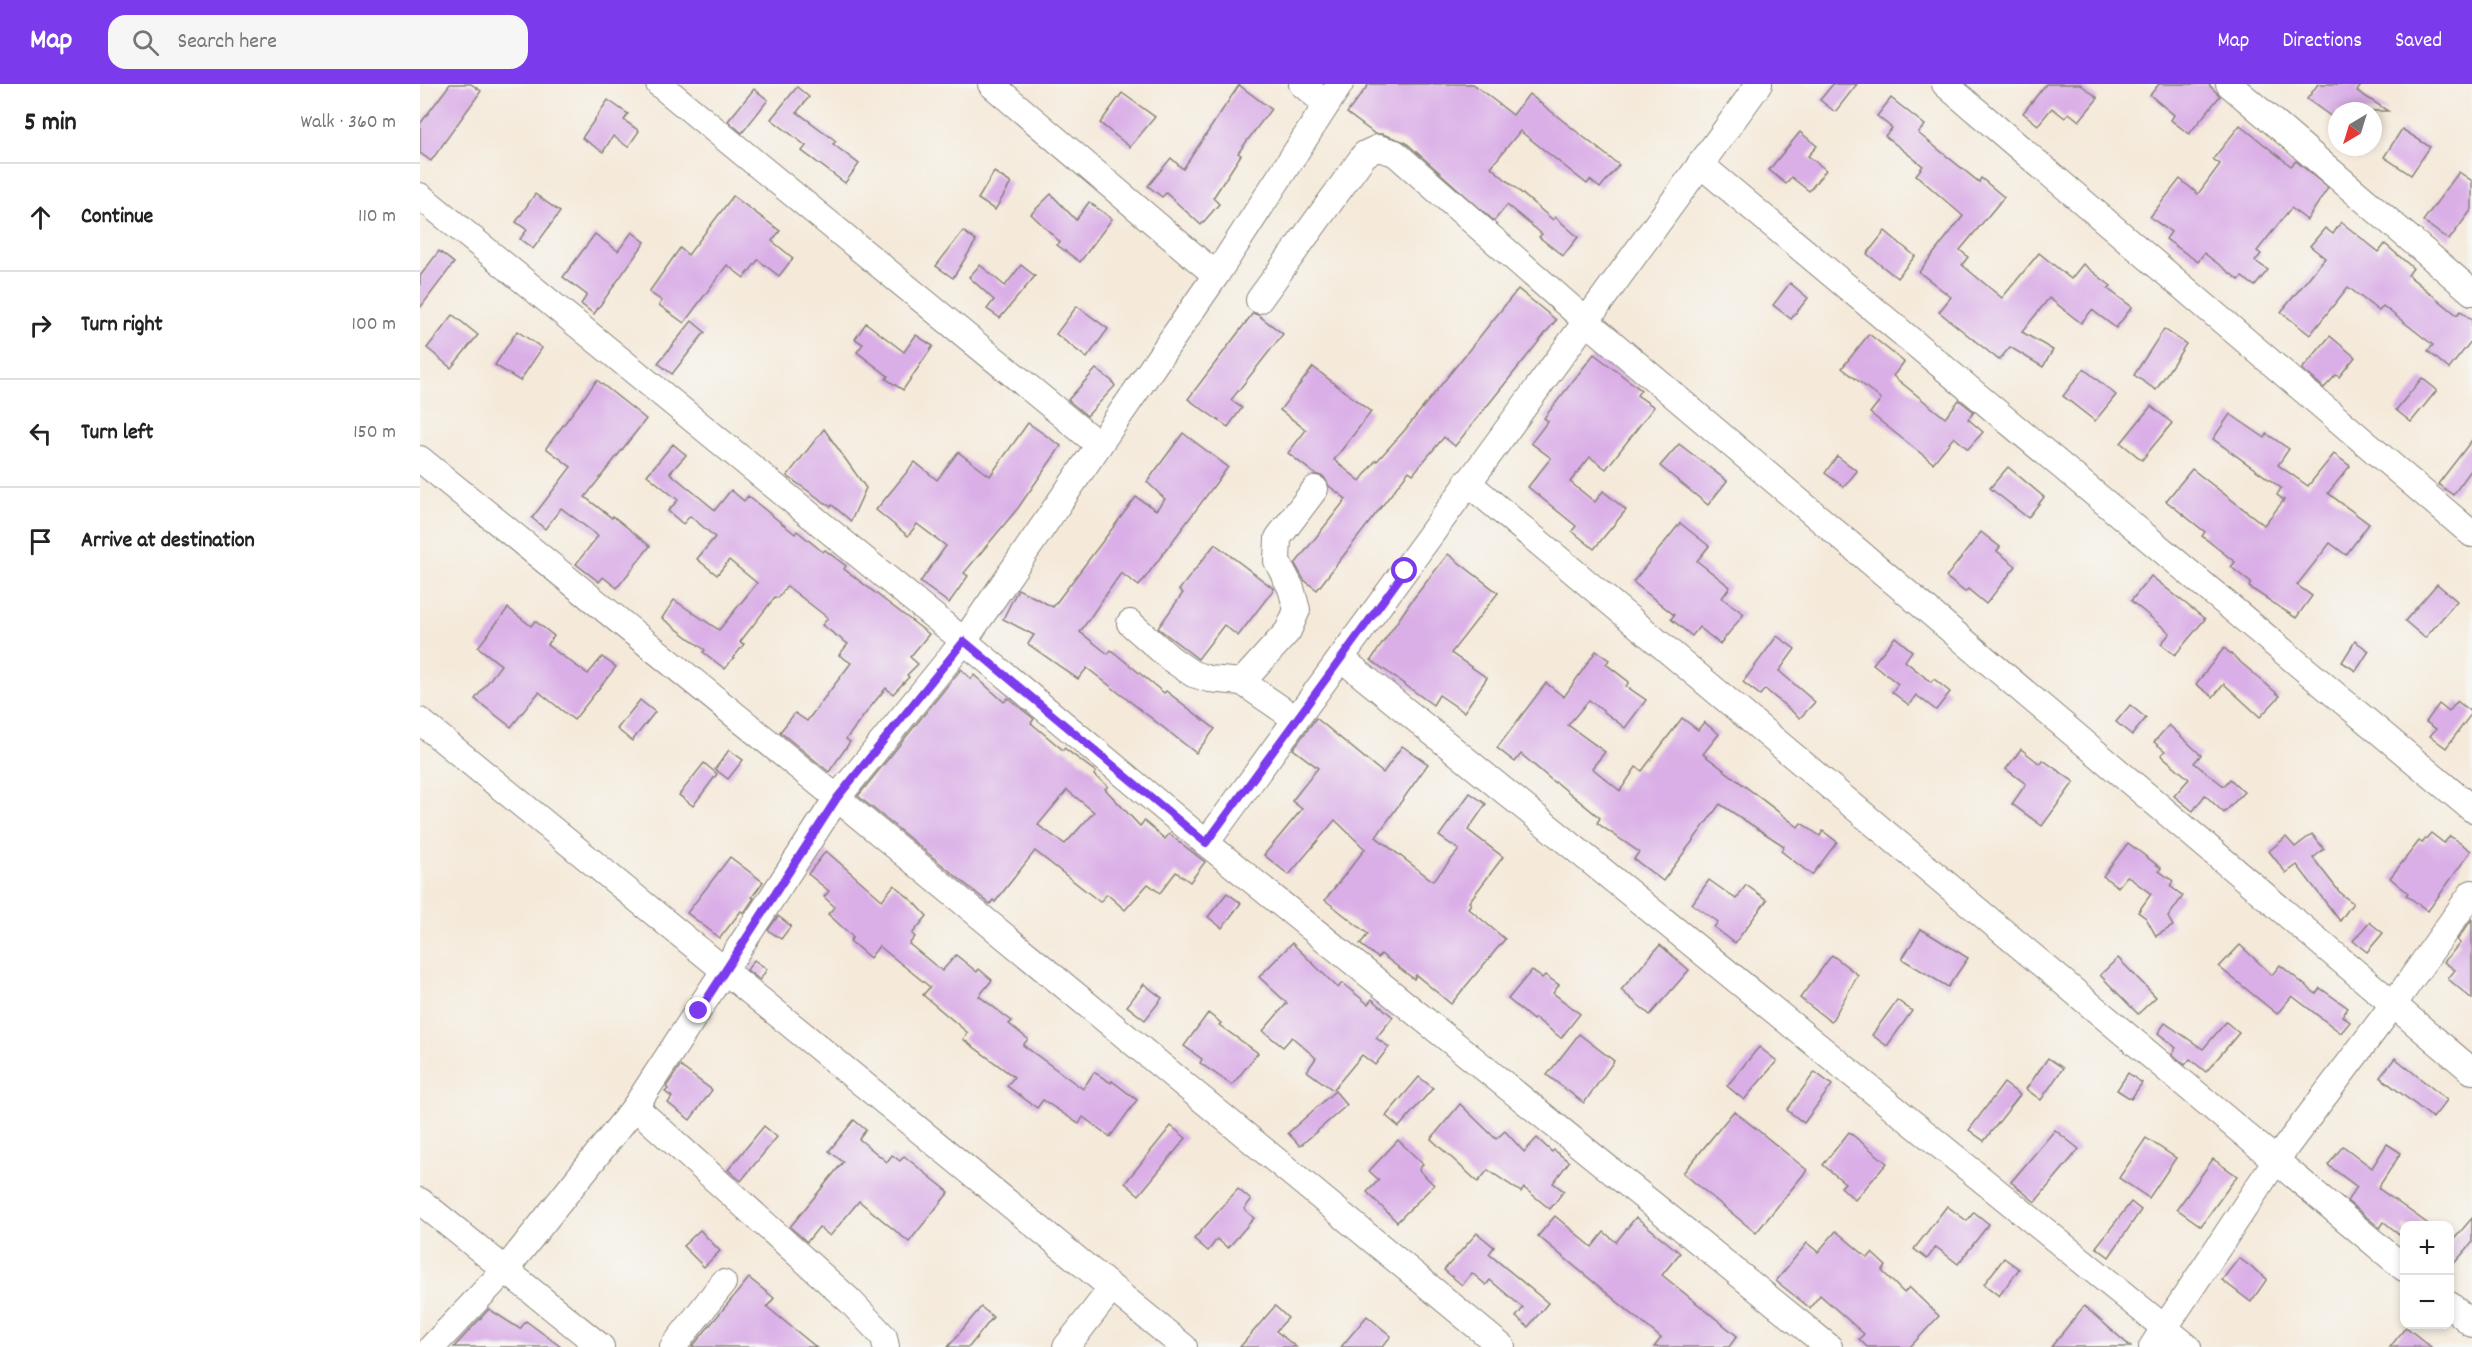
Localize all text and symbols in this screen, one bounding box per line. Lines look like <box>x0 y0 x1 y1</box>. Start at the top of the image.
search box <box>108 15 528 69</box>
text: Map <box>30 22 72 62</box>
icon: search <box>129 26 162 59</box>
text: Search here <box>177 27 277 58</box>
text: Map <box>2218 27 2249 57</box>
text: Directions <box>2282 27 2362 57</box>
text: Saved <box>2395 27 2442 57</box>
north arrow <box>2328 102 2382 156</box>
text: 5 min <box>24 105 77 142</box>
text: Walk · 360 m <box>301 109 396 137</box>
icon: ahead <box>24 201 57 234</box>
text: Continue <box>81 202 153 233</box>
text: 110 m <box>358 203 396 231</box>
icon: right <box>24 309 57 342</box>
text: Turn right <box>81 310 163 341</box>
text: 100 m <box>352 311 396 339</box>
icon: left <box>24 417 57 450</box>
text: Turn left <box>81 418 153 449</box>
text: 150 m <box>353 419 396 447</box>
icon: arrive <box>24 525 57 558</box>
text: Arrive at destination <box>81 526 255 557</box>
route start <box>1391 557 1417 583</box>
route end <box>685 997 711 1023</box>
map controls <box>2400 1221 2454 1329</box>
button: + <box>2400 1221 2454 1275</box>
button: − <box>2400 1275 2454 1329</box>

